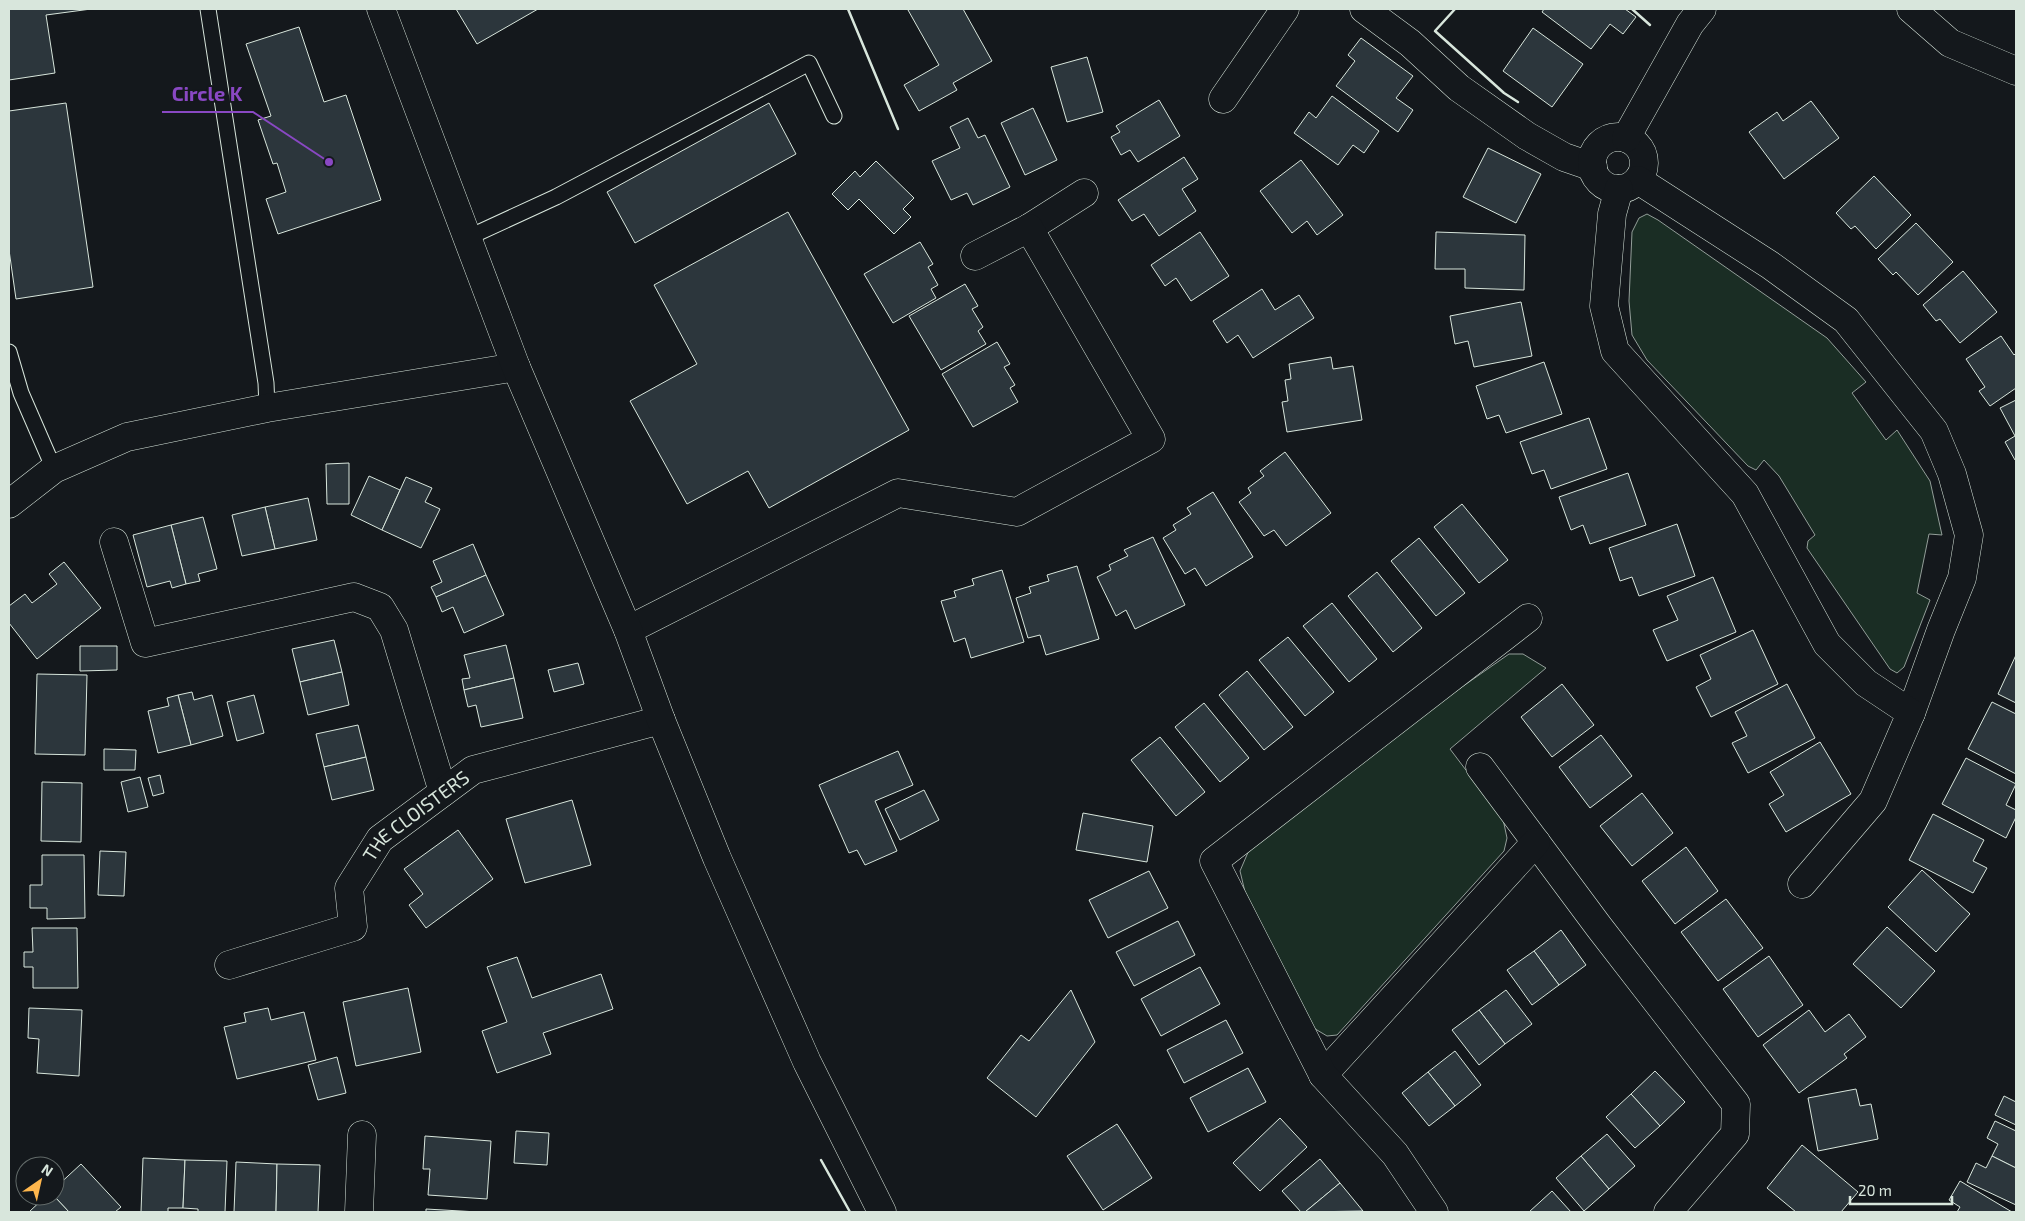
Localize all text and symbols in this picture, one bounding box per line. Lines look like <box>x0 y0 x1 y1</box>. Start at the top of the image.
callout: Circle K <box>162 77 253 112</box>
text: Circle K <box>172 81 243 105</box>
street label: THE CLOISTERS <box>357 765 473 865</box>
north arrow <box>15 1156 65 1206</box>
text: N <box>39 1160 56 1180</box>
scale bar <box>1850 1174 1952 1206</box>
text: 20 m <box>1858 1181 1892 1199</box>

